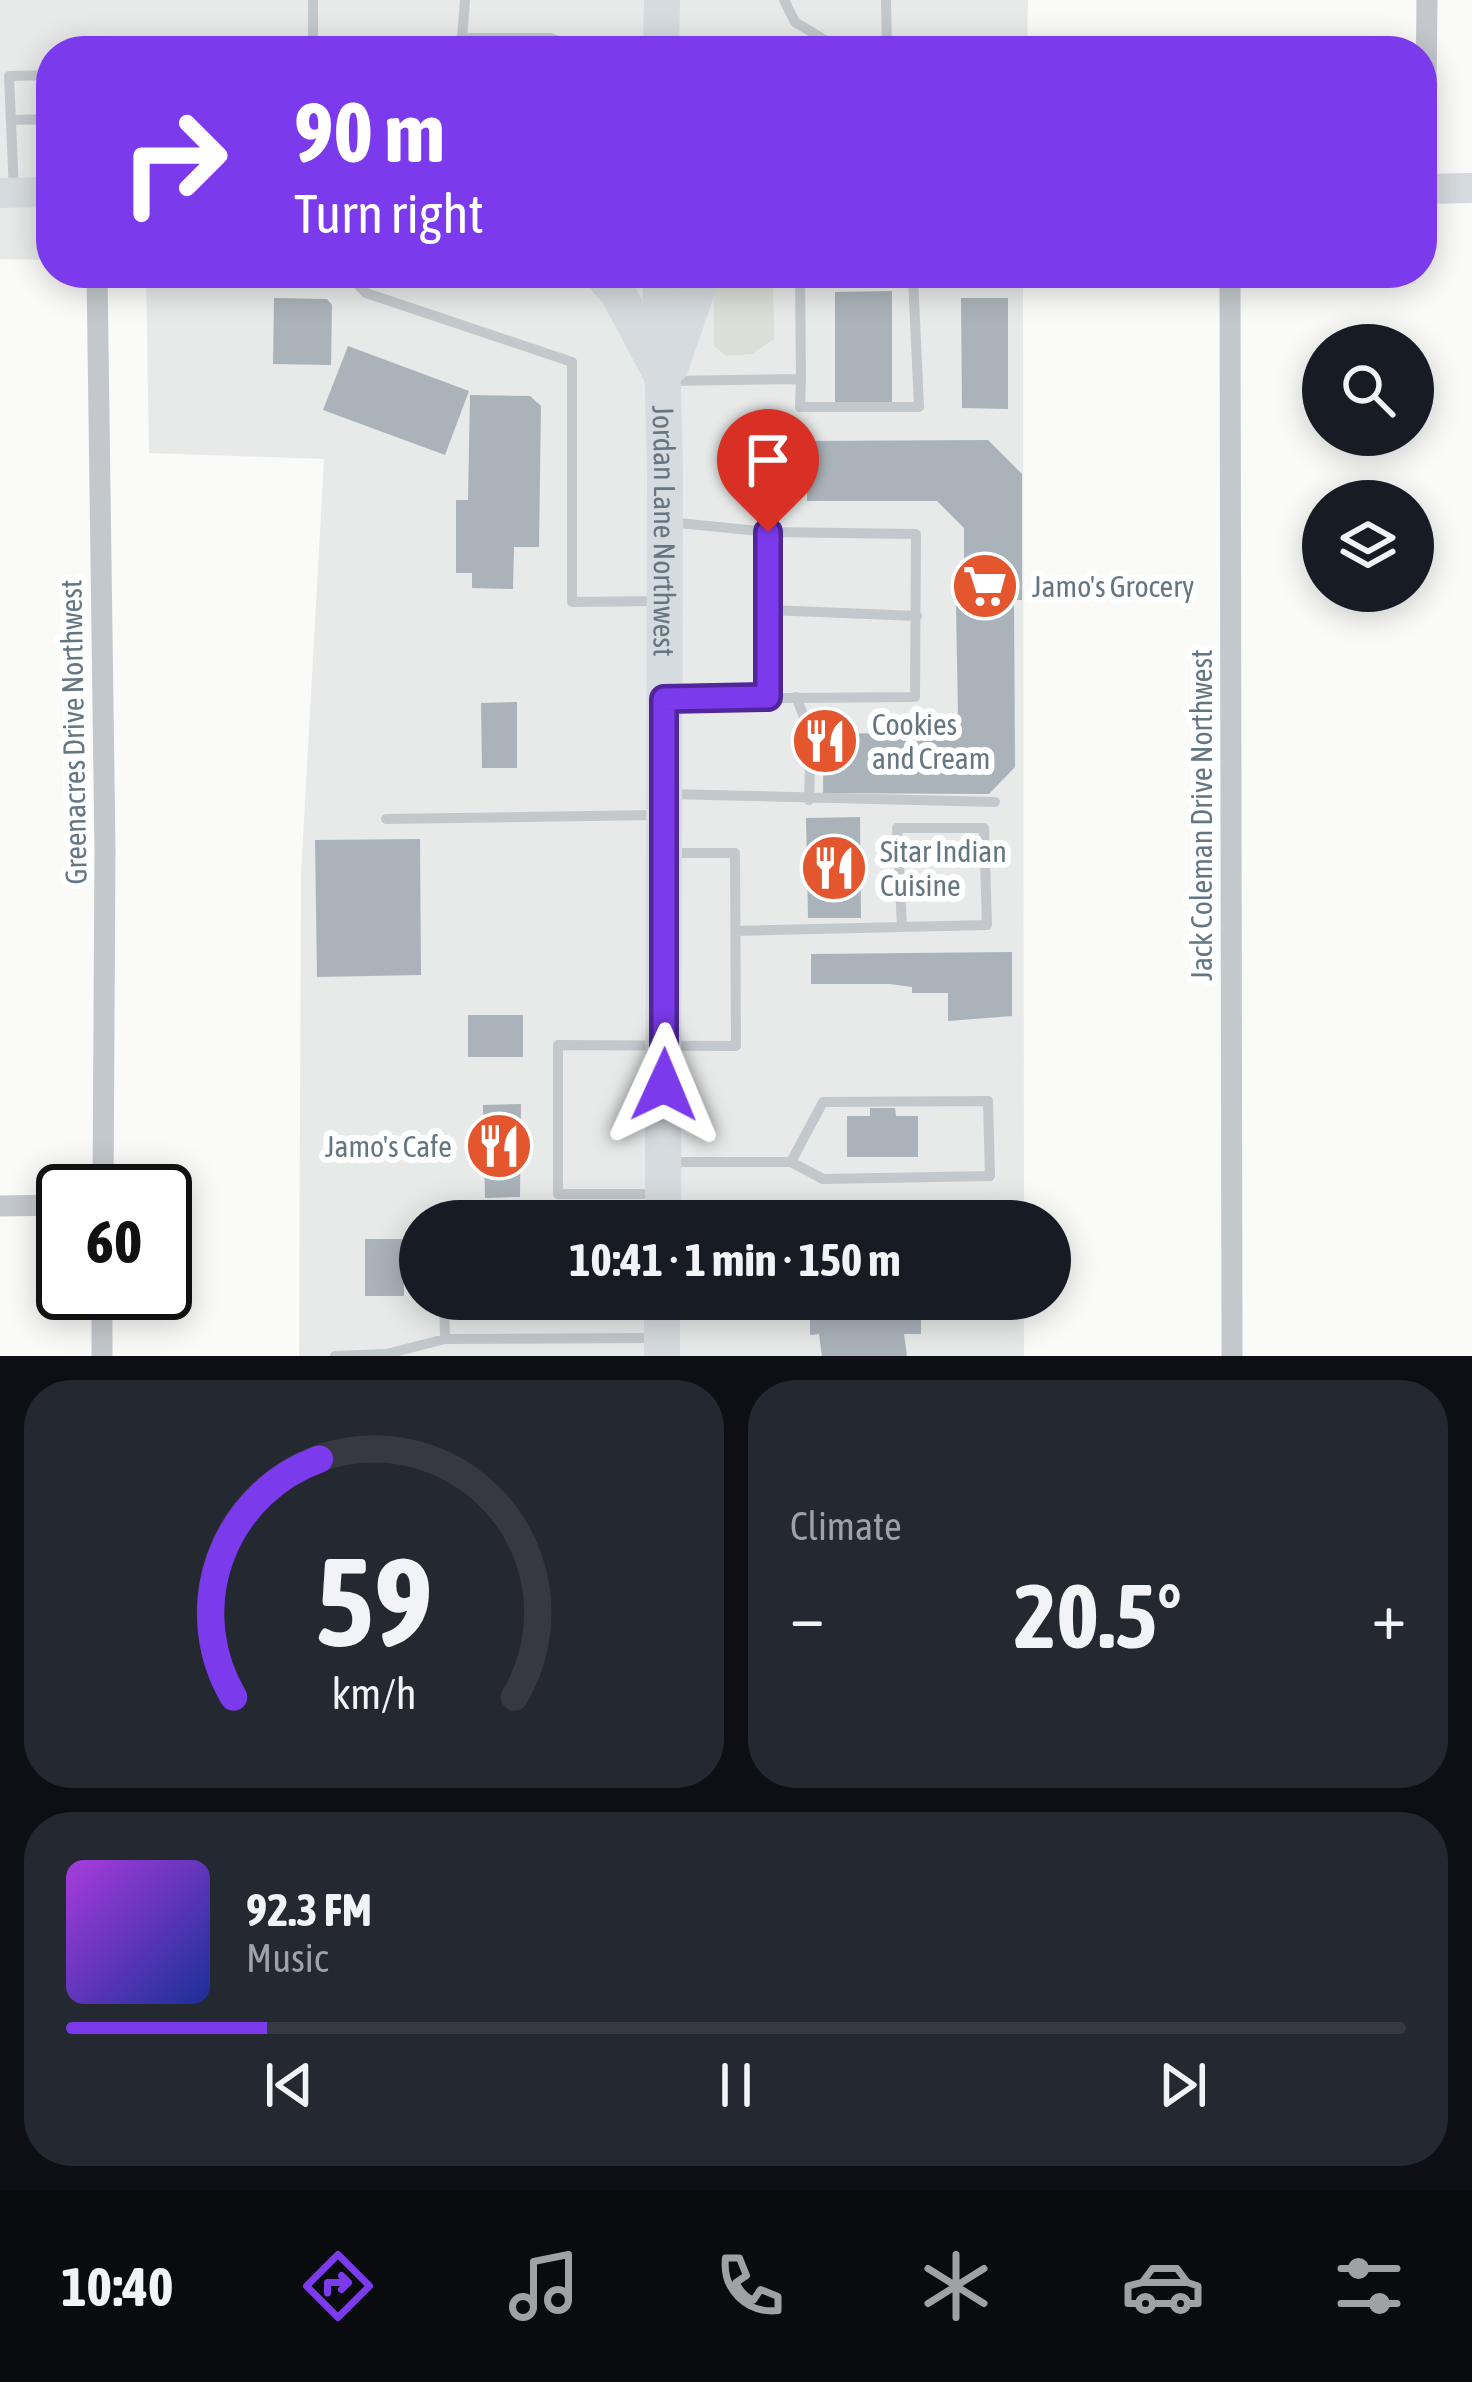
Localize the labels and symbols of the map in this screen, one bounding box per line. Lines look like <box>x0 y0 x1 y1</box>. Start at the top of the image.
street label: Jordan Lane Northwest <box>646 405 682 657</box>
pin <box>717 409 819 532</box>
supermarket icon: Jamo's Grocery <box>950 551 1020 621</box>
place label: Jamo's Grocery <box>1032 569 1194 603</box>
street label: Greenacres Drive Northwest <box>53 579 93 885</box>
street label: Jack Coleman Drive Northwest <box>1184 649 1218 981</box>
restaurant icon: Cookies and Cream <box>790 706 860 776</box>
place label: Cookies and Cream <box>872 707 990 775</box>
restaurant icon: Sitar Indian Cuisine <box>799 833 869 903</box>
place label: Sitar Indian Cuisine <box>880 834 1007 902</box>
position arrow <box>601 1022 727 1148</box>
restaurant icon: Jamo's Cafe <box>464 1111 534 1181</box>
place label: Jamo's Cafe <box>325 1129 452 1163</box>
speed limit sign: 60 <box>36 1164 192 1320</box>

